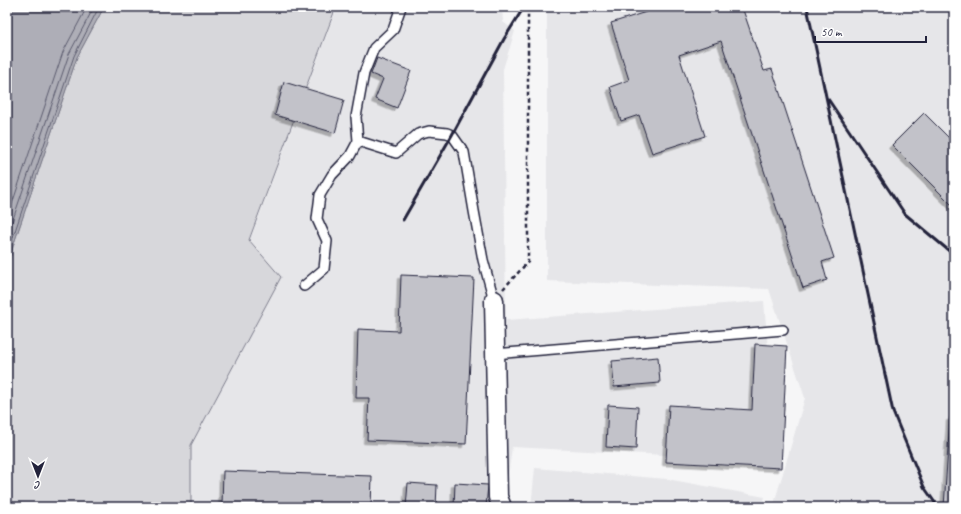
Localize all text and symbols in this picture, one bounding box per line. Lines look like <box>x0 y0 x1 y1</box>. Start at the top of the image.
scale bar <box>815 18 926 44</box>
text: 50 m <box>821 24 843 40</box>
north arrow <box>18 456 58 496</box>
text: С <box>34 479 41 493</box>

